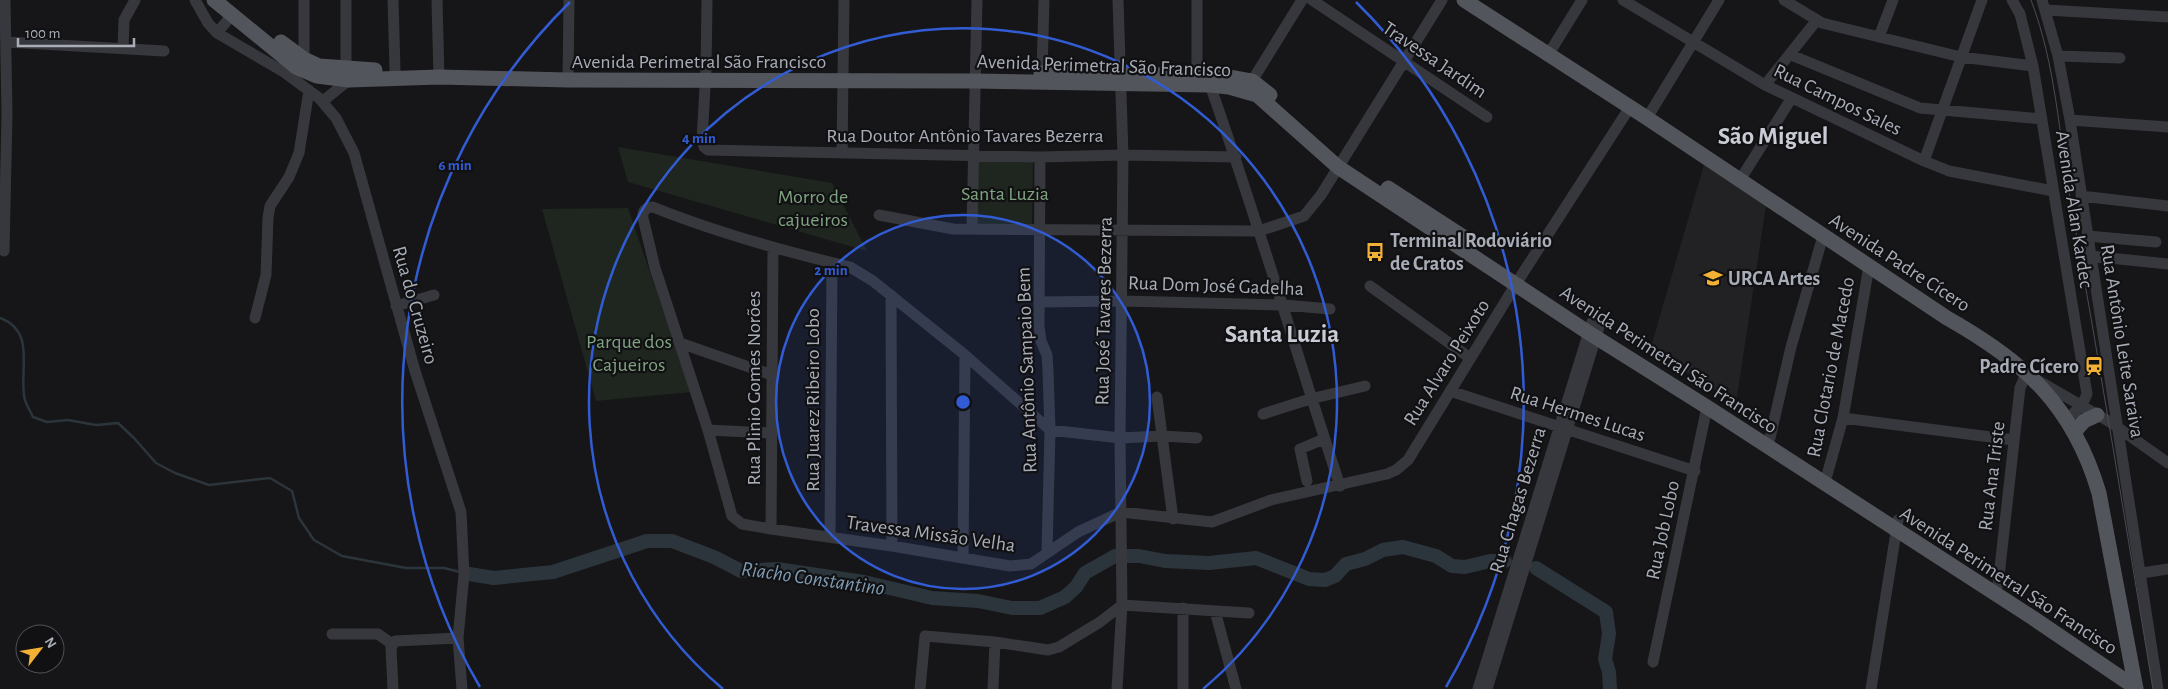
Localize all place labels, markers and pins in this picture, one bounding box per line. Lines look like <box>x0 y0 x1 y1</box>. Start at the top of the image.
place label: Terminal Rodoviário de Cratos <box>1390 231 1552 274</box>
bus stop icon: Terminal Rodoviário de Cratos <box>1364 241 1386 263</box>
school or university icon: URCA Artes <box>1702 267 1724 289</box>
place label: URCA Artes <box>1728 269 1821 289</box>
station icon: Padre Cícero <box>2083 355 2105 377</box>
place label: Padre Cícero <box>1979 357 2079 377</box>
centre of rings <box>954 393 972 411</box>

